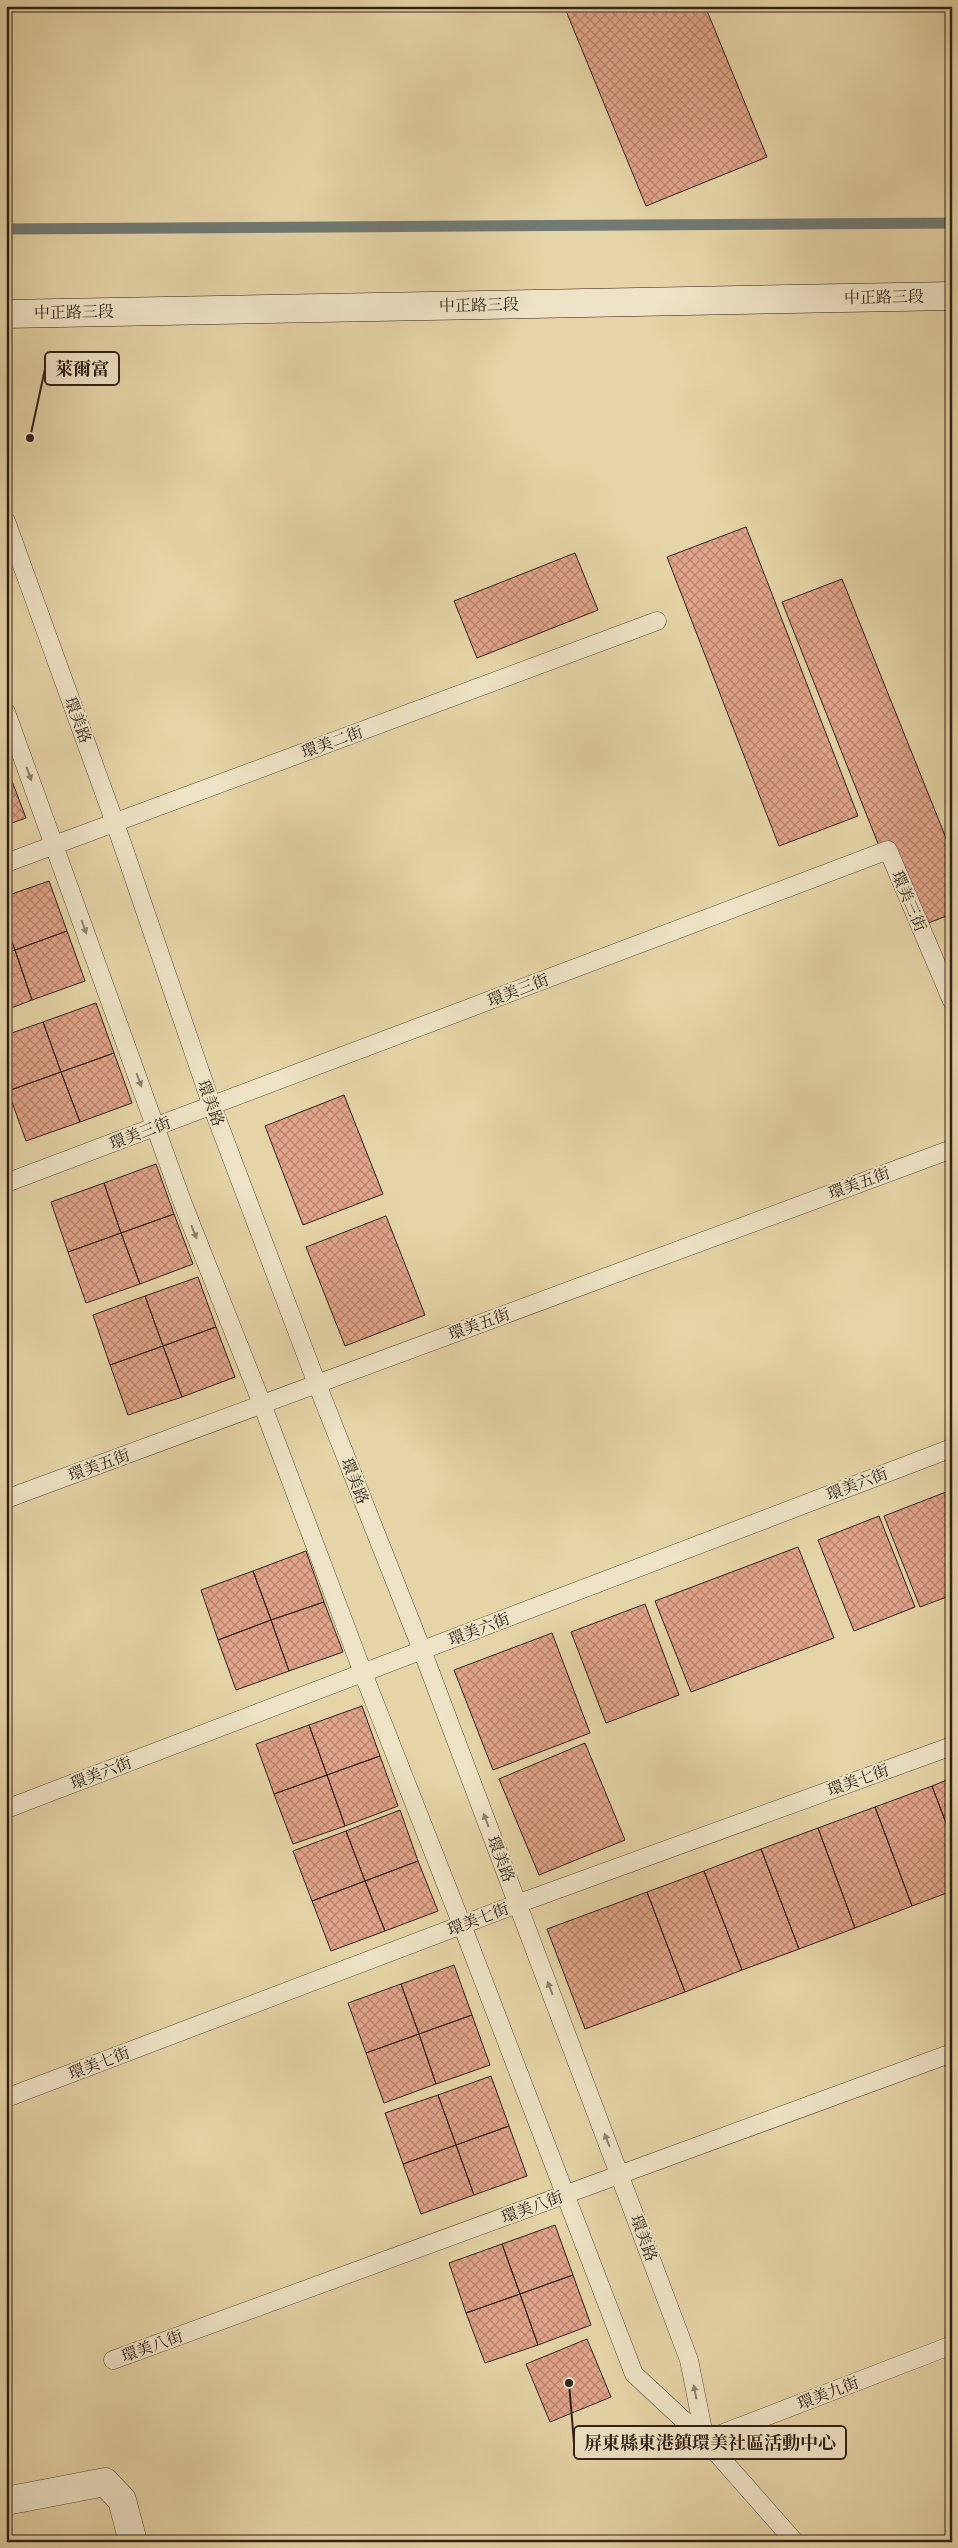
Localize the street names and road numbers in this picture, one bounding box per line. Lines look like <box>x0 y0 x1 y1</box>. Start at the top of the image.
street label: 中正路三段 <box>844 287 924 307</box>
street label: 中正路三段 <box>439 295 519 315</box>
street label: 中正路三段 <box>34 302 114 322</box>
street label: 環美路 <box>61 694 95 746</box>
street label: 環美二街 <box>299 722 365 762</box>
street label: 環美三街 <box>888 868 930 934</box>
street label: 環美三街 <box>485 970 551 1010</box>
street label: 環美路 <box>194 1077 228 1129</box>
street label: 環美三街 <box>107 1113 173 1153</box>
street label: 環美五街 <box>826 1163 892 1203</box>
street label: 環美五街 <box>446 1304 512 1344</box>
street label: 環美五街 <box>66 1445 132 1485</box>
street label: 環美路 <box>338 1455 372 1507</box>
street label: 環美六街 <box>824 1464 890 1504</box>
street label: 環美六街 <box>446 1609 512 1649</box>
street label: 環美六街 <box>68 1753 134 1793</box>
street label: 環美七街 <box>825 1760 891 1800</box>
street label: 環美路 <box>484 1833 518 1885</box>
street label: 環美七街 <box>445 1899 511 1939</box>
street label: 環美七街 <box>66 2043 132 2083</box>
street label: 環美八街 <box>499 2187 565 2227</box>
street label: 環美路 <box>627 2212 661 2264</box>
street label: 環美八街 <box>119 2326 185 2366</box>
street label: 環美九街 <box>795 2373 861 2413</box>

